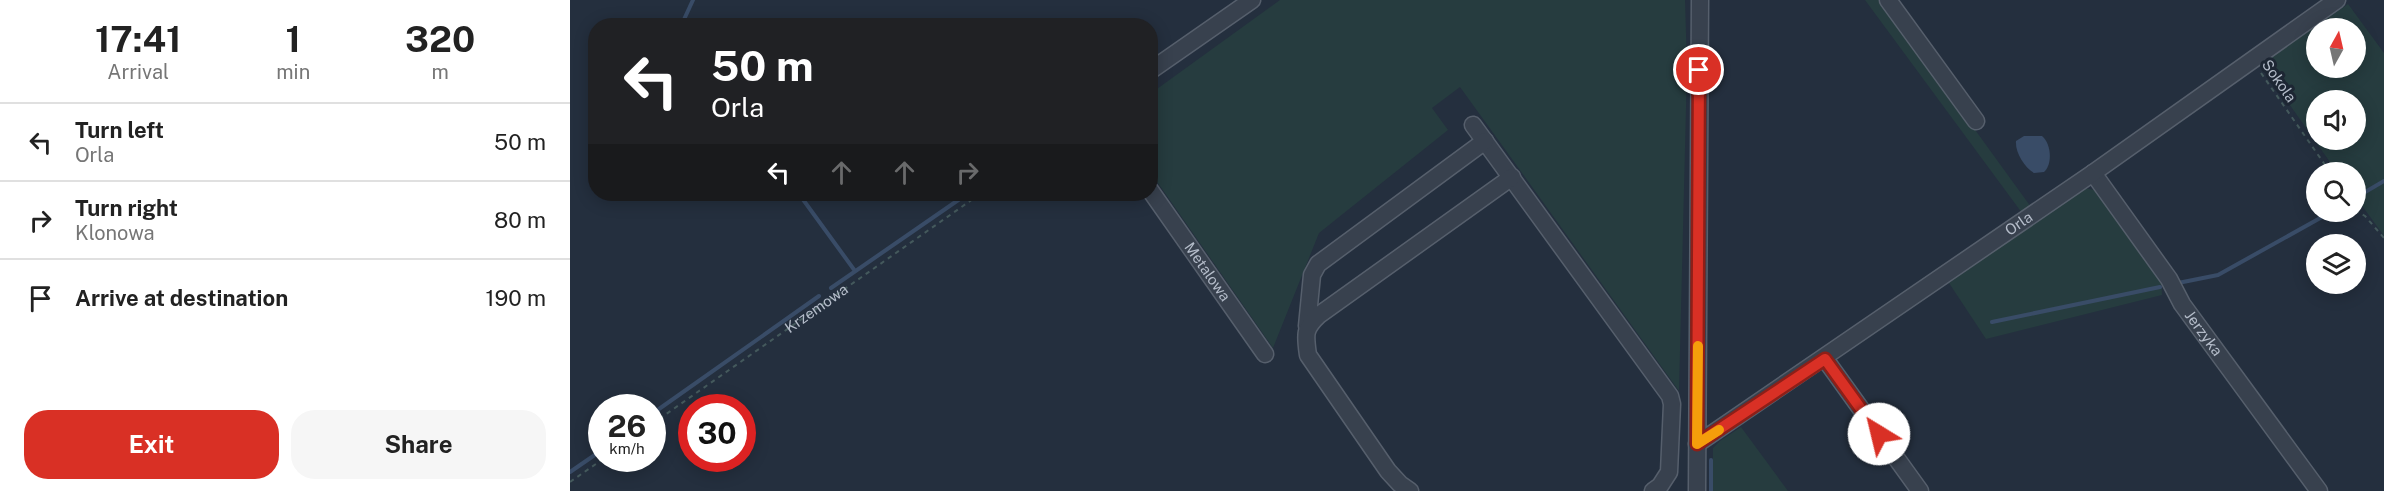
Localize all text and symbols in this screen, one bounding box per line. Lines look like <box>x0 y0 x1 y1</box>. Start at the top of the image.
text: 17:41 <box>95 18 181 60</box>
text: 1 <box>286 18 301 60</box>
text: 320 <box>405 18 475 60</box>
north arrow <box>2306 18 2366 78</box>
map controls <box>2306 18 2366 294</box>
text: 50 m <box>711 41 814 90</box>
icon: left <box>612 42 690 120</box>
pin <box>1673 44 1724 95</box>
icon: arrive <box>1682 53 1715 86</box>
street label: Sokola <box>2259 56 2300 105</box>
text: Arrival <box>107 60 169 84</box>
text: min <box>276 60 310 84</box>
text: m <box>431 60 449 84</box>
button: sound <box>2306 90 2366 150</box>
text: Orla <box>711 91 764 123</box>
text: Turn left <box>75 117 164 143</box>
icon: left <box>24 126 57 159</box>
text: 50 m <box>494 129 546 155</box>
text: Orla <box>75 143 114 167</box>
icon: left <box>762 156 795 189</box>
icon: ahead <box>825 156 858 189</box>
icon: ahead <box>888 156 921 189</box>
icon: right <box>951 156 984 189</box>
button: search <box>2306 162 2366 222</box>
text: Turn right <box>75 195 178 221</box>
icon: right <box>24 204 57 237</box>
text: 80 m <box>494 207 546 233</box>
street label: Orla <box>2002 208 2036 239</box>
text: Klonowa <box>75 221 155 245</box>
button: layers <box>2306 234 2366 294</box>
street label: Metalowa <box>1181 239 1234 304</box>
street label: Krzemowa <box>781 280 851 336</box>
icon: arrive <box>24 282 57 315</box>
text: Arrive at destination <box>75 285 288 311</box>
text: 190 m <box>486 285 546 311</box>
street label: Jerzyka <box>2182 307 2226 359</box>
speed limit sign: 30 <box>678 394 756 472</box>
position arrow <box>1847 402 1911 466</box>
text: 26 <box>608 408 646 444</box>
button: Exit <box>24 410 279 479</box>
button: Share <box>291 410 546 479</box>
text: km/h <box>609 440 645 457</box>

